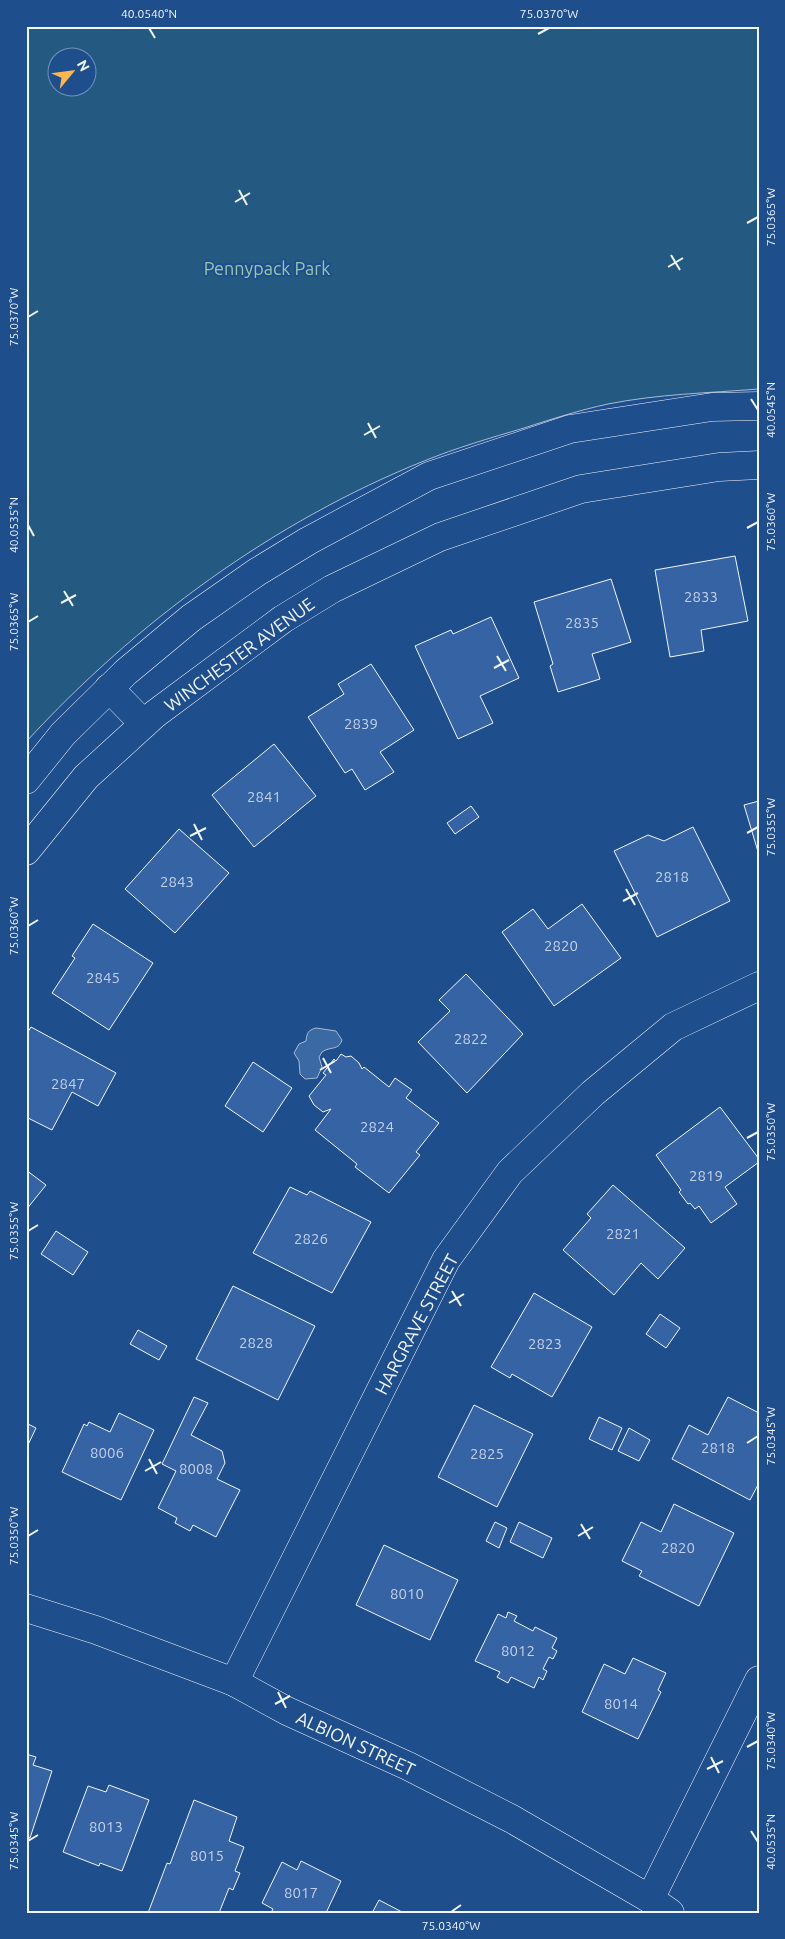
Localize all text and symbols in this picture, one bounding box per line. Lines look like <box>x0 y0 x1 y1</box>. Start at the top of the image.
text: 40.0540°N <box>121 7 177 20</box>
text: 75.0370°W <box>520 7 578 20</box>
north arrow <box>48 48 98 98</box>
text: N <box>74 57 93 74</box>
text: 75.0365°W <box>764 188 777 246</box>
park label: Pennypack Park <box>204 258 330 278</box>
text: 75.0370°W <box>7 288 20 346</box>
text: 40.0545°N <box>764 382 777 438</box>
text: 75.0360°W <box>764 493 777 551</box>
text: 40.0535°N <box>7 497 20 553</box>
house number: 2833 <box>684 588 718 605</box>
text: 75.0365°W <box>7 593 20 651</box>
street label: WINCHESTER AVENUE <box>160 593 318 715</box>
house number: 2835 <box>565 614 599 631</box>
house number: 2839 <box>344 715 378 732</box>
house number: 2841 <box>247 788 281 805</box>
text: 75.0355°W <box>764 798 777 856</box>
house number: 2818 <box>655 868 689 885</box>
house number: 2843 <box>160 873 194 890</box>
text: 75.0360°W <box>7 897 20 955</box>
house number: 2820 <box>544 937 578 954</box>
house number: 2845 <box>86 969 120 986</box>
house number: 2822 <box>454 1030 488 1047</box>
house number: 2847 <box>51 1075 85 1092</box>
text: 75.0350°W <box>764 1103 777 1161</box>
house number: 2824 <box>360 1118 394 1135</box>
house number: 2819 <box>689 1167 723 1184</box>
text: 75.0355°W <box>7 1202 20 1260</box>
house number: 2821 <box>606 1225 640 1242</box>
house number: 2826 <box>294 1230 328 1247</box>
street label: HARGRAVE STREET <box>370 1250 462 1398</box>
house number: 2828 <box>239 1334 273 1351</box>
house number: 2823 <box>528 1335 562 1352</box>
text: 75.0345°W <box>764 1407 777 1465</box>
house number: 2818 <box>701 1439 735 1456</box>
house number: 8006 <box>90 1444 124 1461</box>
house number: 2825 <box>470 1445 504 1462</box>
house number: 8008 <box>179 1460 213 1477</box>
text: 75.0350°W <box>7 1507 20 1565</box>
house number: 2820 <box>661 1539 695 1556</box>
house number: 8010 <box>390 1585 424 1602</box>
house number: 8012 <box>501 1642 535 1659</box>
house number: 8014 <box>604 1695 638 1712</box>
street label: ALBION STREET <box>293 1707 419 1779</box>
text: 75.0340°W <box>764 1712 777 1770</box>
text: 75.0345°W <box>7 1812 20 1870</box>
text: 40.0535°N <box>764 1814 777 1870</box>
house number: 8013 <box>89 1818 123 1835</box>
house number: 8015 <box>190 1847 224 1864</box>
house number: 8017 <box>284 1884 318 1901</box>
text: 75.0340°W <box>422 1919 480 1932</box>

